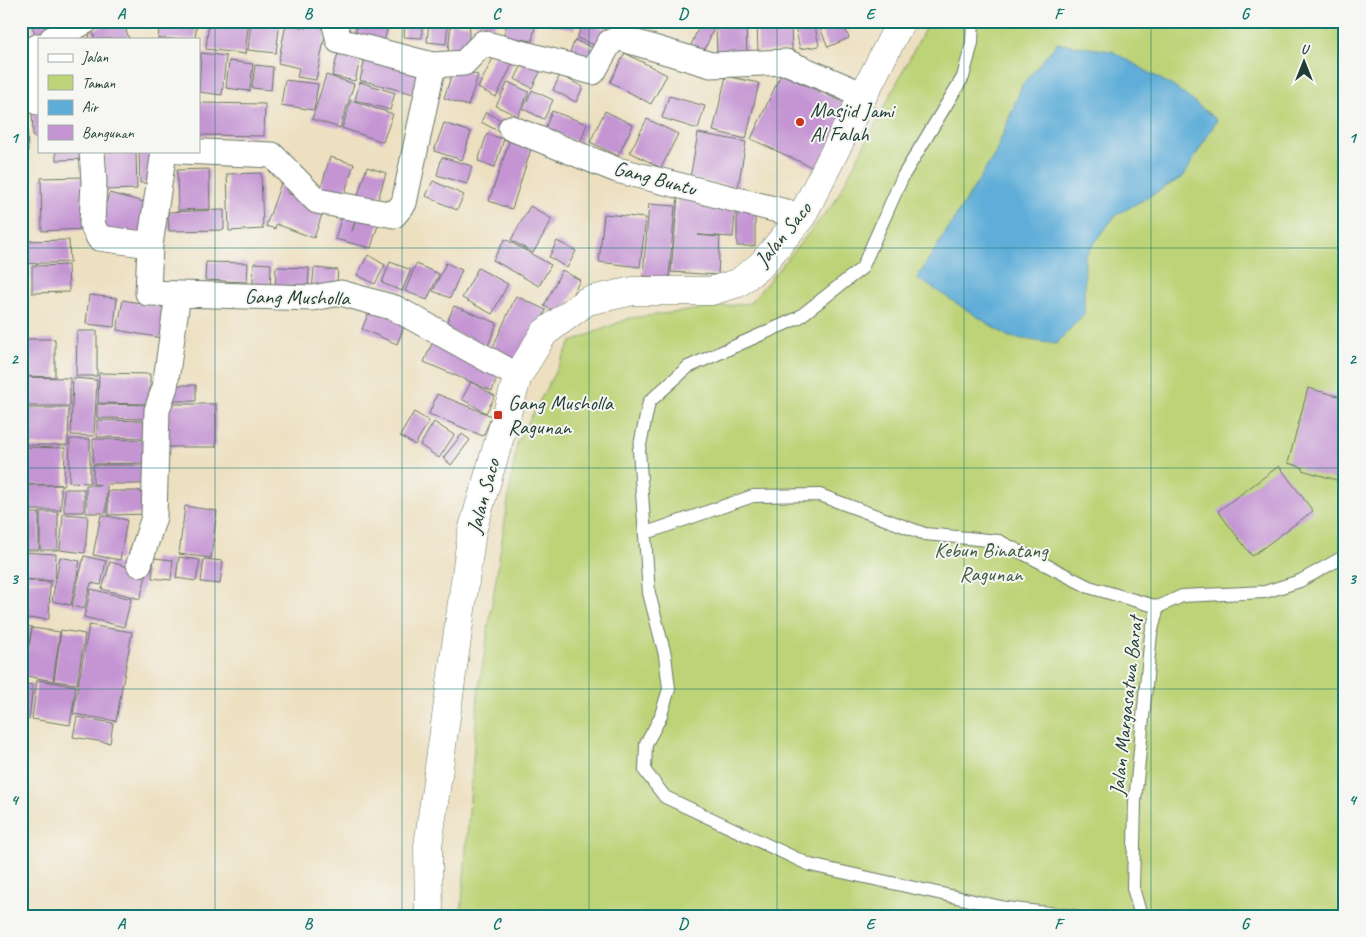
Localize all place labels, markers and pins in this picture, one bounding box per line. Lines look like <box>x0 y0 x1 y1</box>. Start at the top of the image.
place label: Masjid Jami Al Falah <box>810 97 897 147</box>
marker: Masjid Jami Al Falah <box>794 116 806 128</box>
place label: Gang Musholla Ragunan <box>508 390 615 440</box>
marker: Gang Musholla Ragunan <box>492 409 504 421</box>

